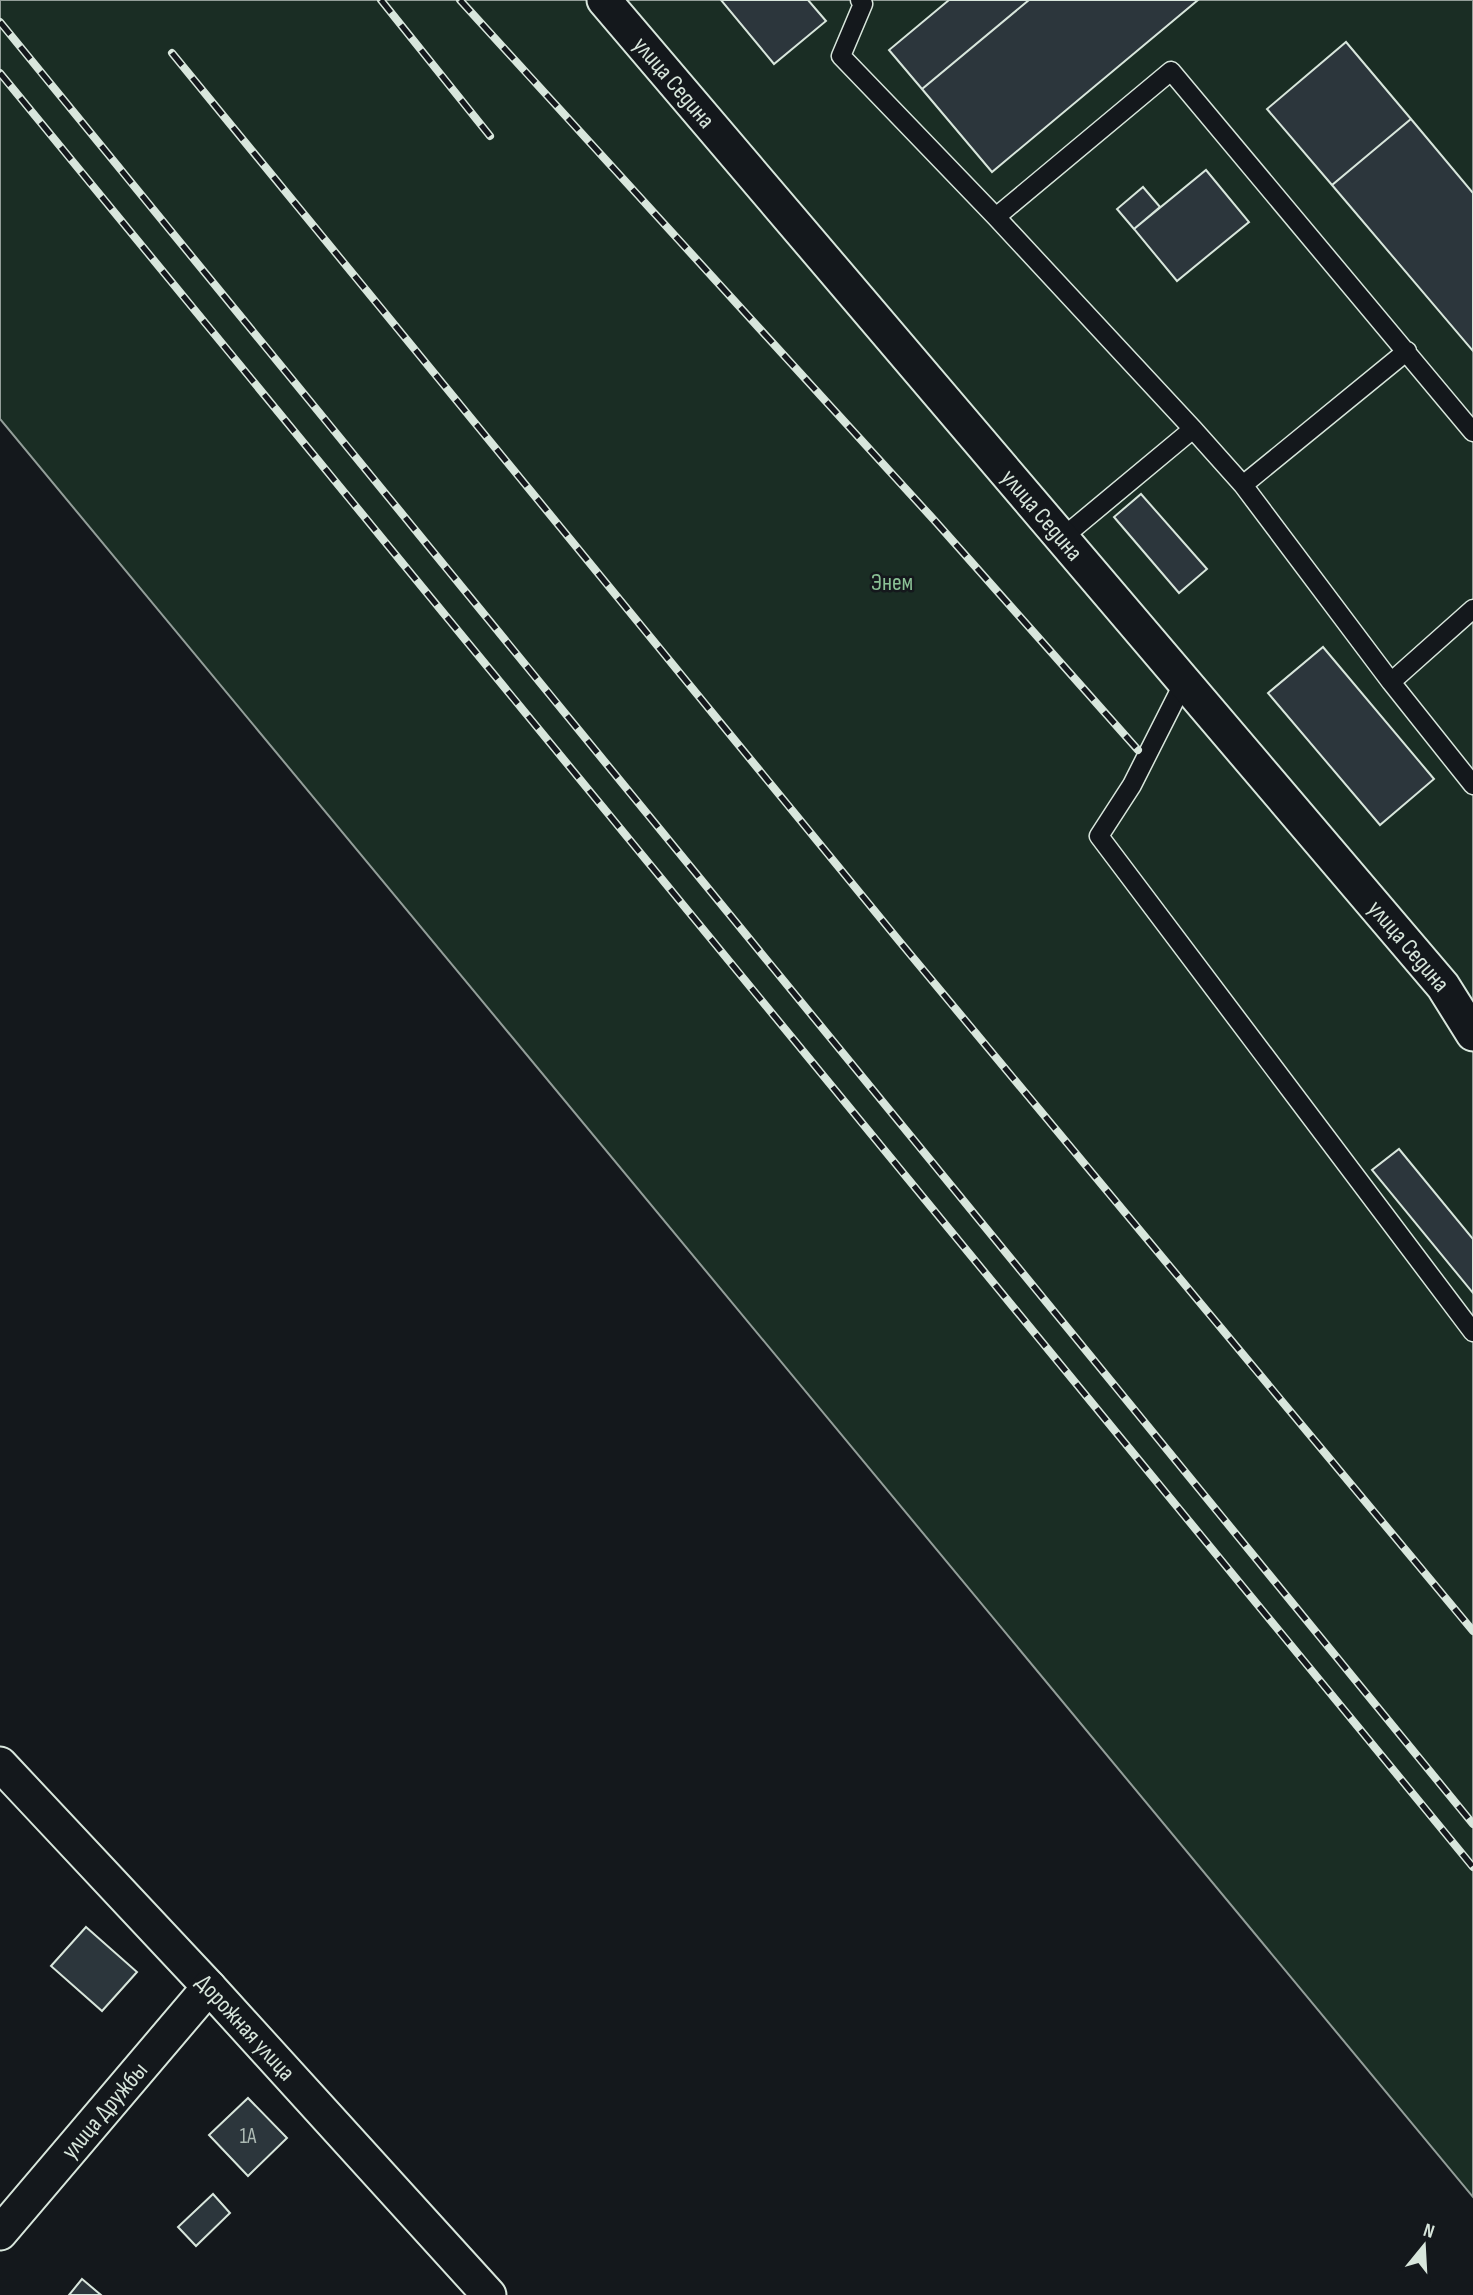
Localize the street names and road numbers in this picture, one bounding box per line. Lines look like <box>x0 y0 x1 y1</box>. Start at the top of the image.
street label: улица Седина <box>627 31 721 134</box>
street label: улица Седина <box>995 463 1089 567</box>
street label: улица Седина <box>1361 895 1456 998</box>
street label: Дорожная улица <box>190 1968 301 2087</box>
street label: улица Дружбы <box>55 2056 154 2165</box>

